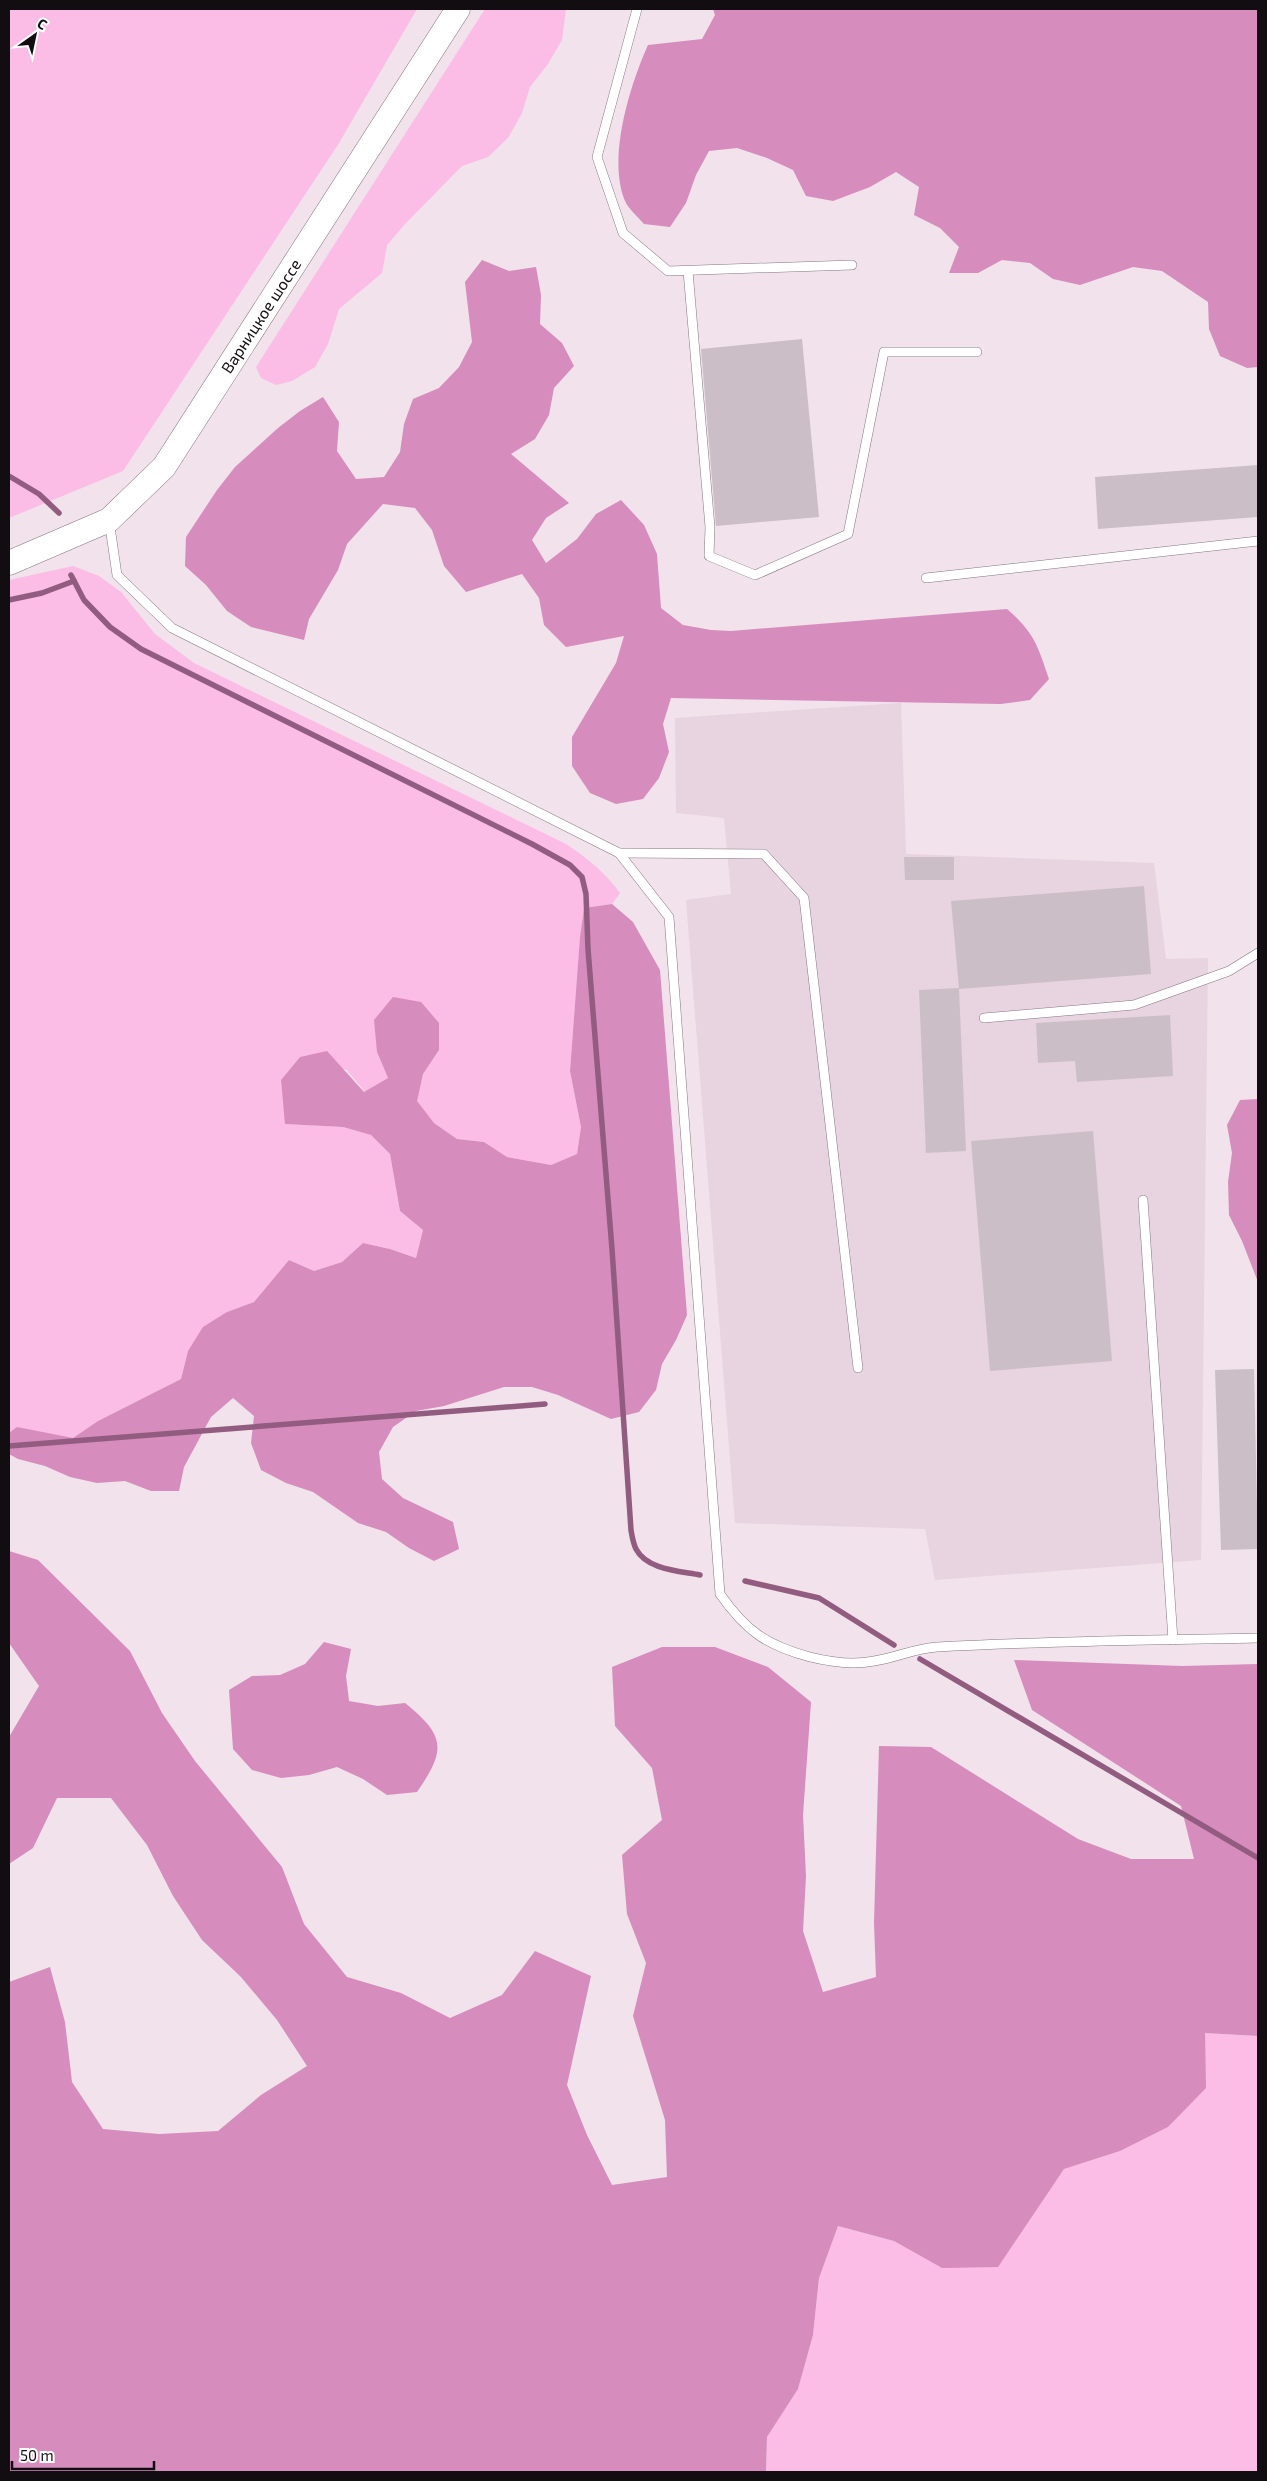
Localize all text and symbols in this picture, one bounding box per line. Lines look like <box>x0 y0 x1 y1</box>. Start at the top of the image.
north arrow <box>10 10 60 60</box>
text: С <box>34 14 50 33</box>
street label: Варницкое шоссе <box>217 255 305 376</box>
scale bar <box>12 2438 155 2470</box>
text: 50 m <box>20 2446 54 2464</box>

